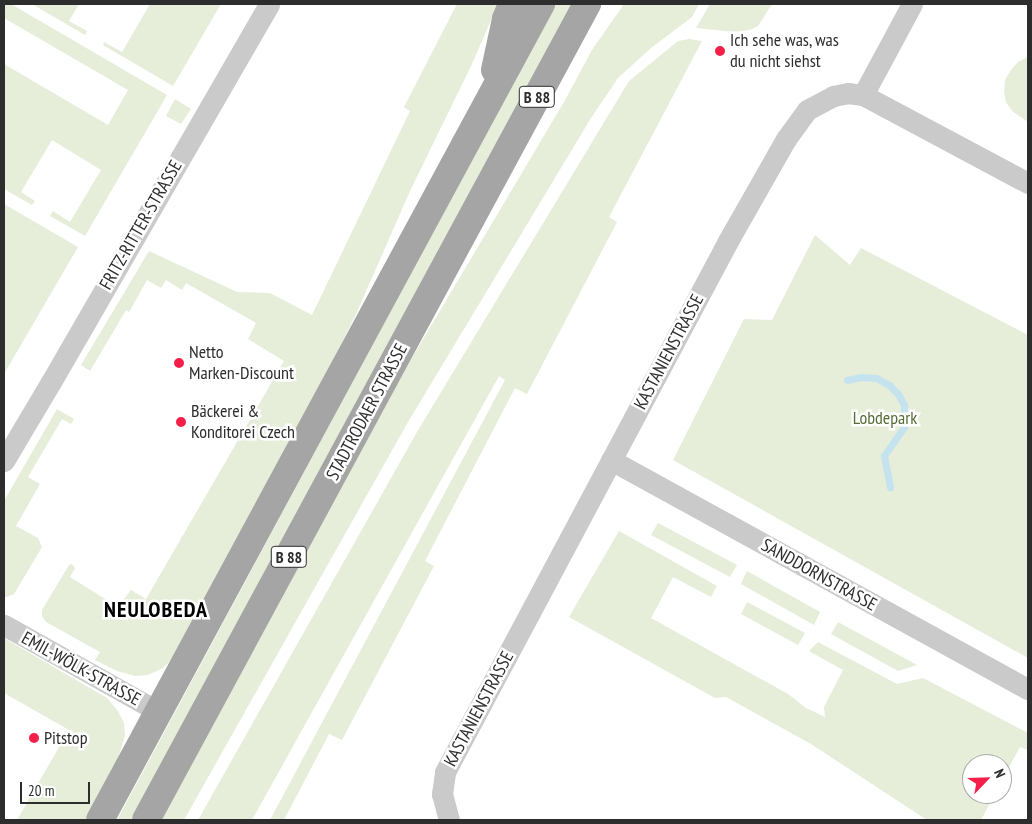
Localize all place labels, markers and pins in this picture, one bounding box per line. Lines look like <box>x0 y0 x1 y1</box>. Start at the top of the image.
place label: Ich sehe was, was du nicht siehst <box>730 30 840 72</box>
marker: Ich sehe was, was du nicht siehst <box>714 45 726 57</box>
place label: Netto Marken-Discount <box>189 342 294 384</box>
marker: Netto Marken-Discount <box>173 357 185 369</box>
place label: Bäckerei & Konditorei Czech <box>191 401 295 444</box>
marker: Bäckerei & Konditorei Czech <box>175 416 187 428</box>
place label: Pitstop <box>44 727 87 749</box>
marker: Pitstop <box>28 732 40 744</box>

